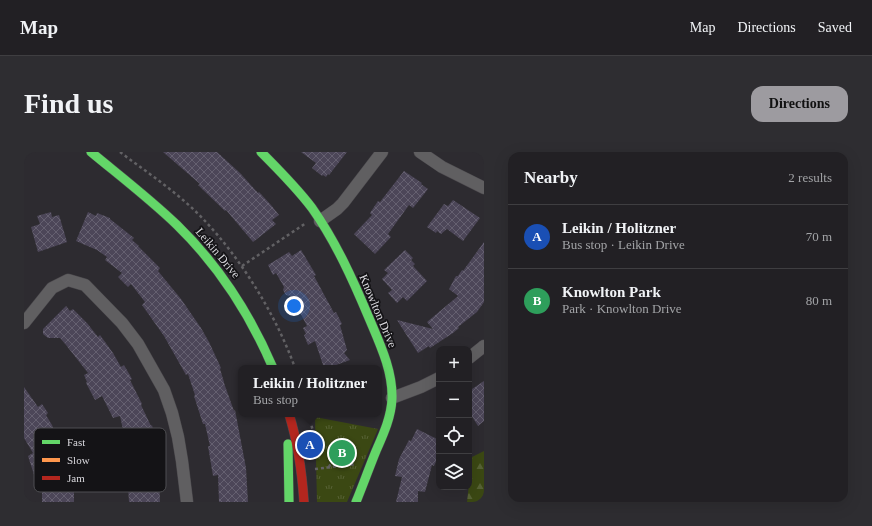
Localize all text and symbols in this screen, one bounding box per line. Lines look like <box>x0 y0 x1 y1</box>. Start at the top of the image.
text: Map <box>20 17 58 38</box>
text: Map <box>690 20 715 35</box>
text: Directions <box>737 20 796 35</box>
text: Saved <box>818 20 852 35</box>
button: Directions <box>751 86 848 122</box>
text: Find us <box>24 88 114 119</box>
text: Nearby <box>524 168 578 187</box>
text: 2 results <box>788 170 832 185</box>
text: Leikin / Holitzner <box>562 220 676 236</box>
street label: Leikin Drive <box>193 225 243 281</box>
text: A <box>532 229 542 244</box>
text: 70 m <box>806 229 832 244</box>
text: Bus stop · Leikin Drive <box>562 237 685 252</box>
street label: Knowlton Drive <box>356 272 400 350</box>
text: Knowlton Park <box>562 284 661 300</box>
text: B <box>533 293 541 308</box>
text: 80 m <box>806 293 832 308</box>
your location <box>284 296 304 316</box>
text: Park · Knowlton Drive <box>562 301 682 316</box>
map controls <box>436 346 472 490</box>
button: + <box>436 346 472 382</box>
popup <box>238 365 382 417</box>
text: Leikin / Holitzner <box>253 375 367 391</box>
button: − <box>436 382 472 418</box>
text: Bus stop <box>253 392 298 407</box>
button: locate <box>436 418 472 454</box>
legend <box>34 428 166 492</box>
pin: A <box>297 430 323 460</box>
text: Fast <box>67 436 85 448</box>
pin: B <box>329 438 355 468</box>
text: Slow <box>67 454 90 466</box>
button: layers <box>436 454 472 490</box>
text: Jam <box>67 472 85 484</box>

